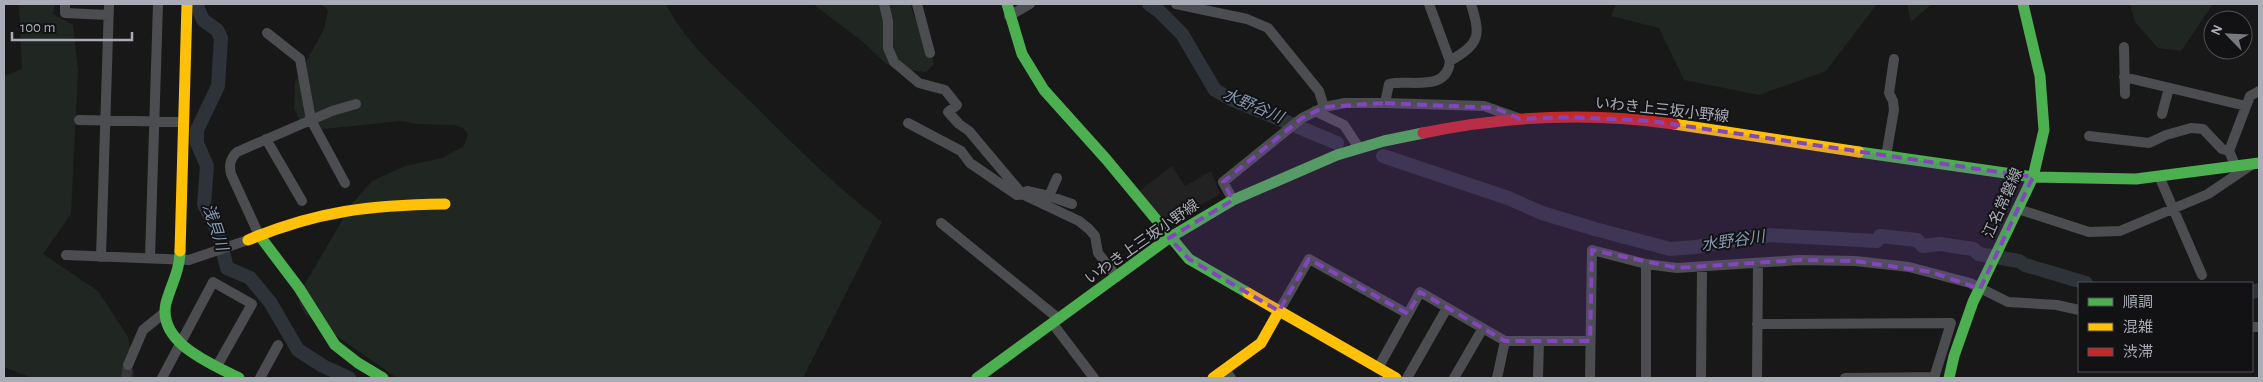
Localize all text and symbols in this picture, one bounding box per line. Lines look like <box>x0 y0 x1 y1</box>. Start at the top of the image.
scale bar <box>12 10 132 42</box>
north arrow <box>2203 10 2253 60</box>
text: 100 m <box>20 20 55 35</box>
text: N <box>2209 23 2225 37</box>
water label: 水野谷川 <box>1220 85 1288 127</box>
street label: いわき上三坂小野線 <box>1594 94 1730 125</box>
street label: 江名常磐線 <box>1980 165 2025 240</box>
street label: いわき上三坂小野線 <box>1082 196 1202 287</box>
water label: 浅貝川 <box>200 201 232 254</box>
water label: 水野谷川 <box>1700 227 1768 253</box>
legend <box>2078 282 2253 372</box>
text: 順調 <box>2123 295 2153 310</box>
text: 混雑 <box>2123 319 2153 335</box>
text: 渋滞 <box>2123 344 2153 360</box>

